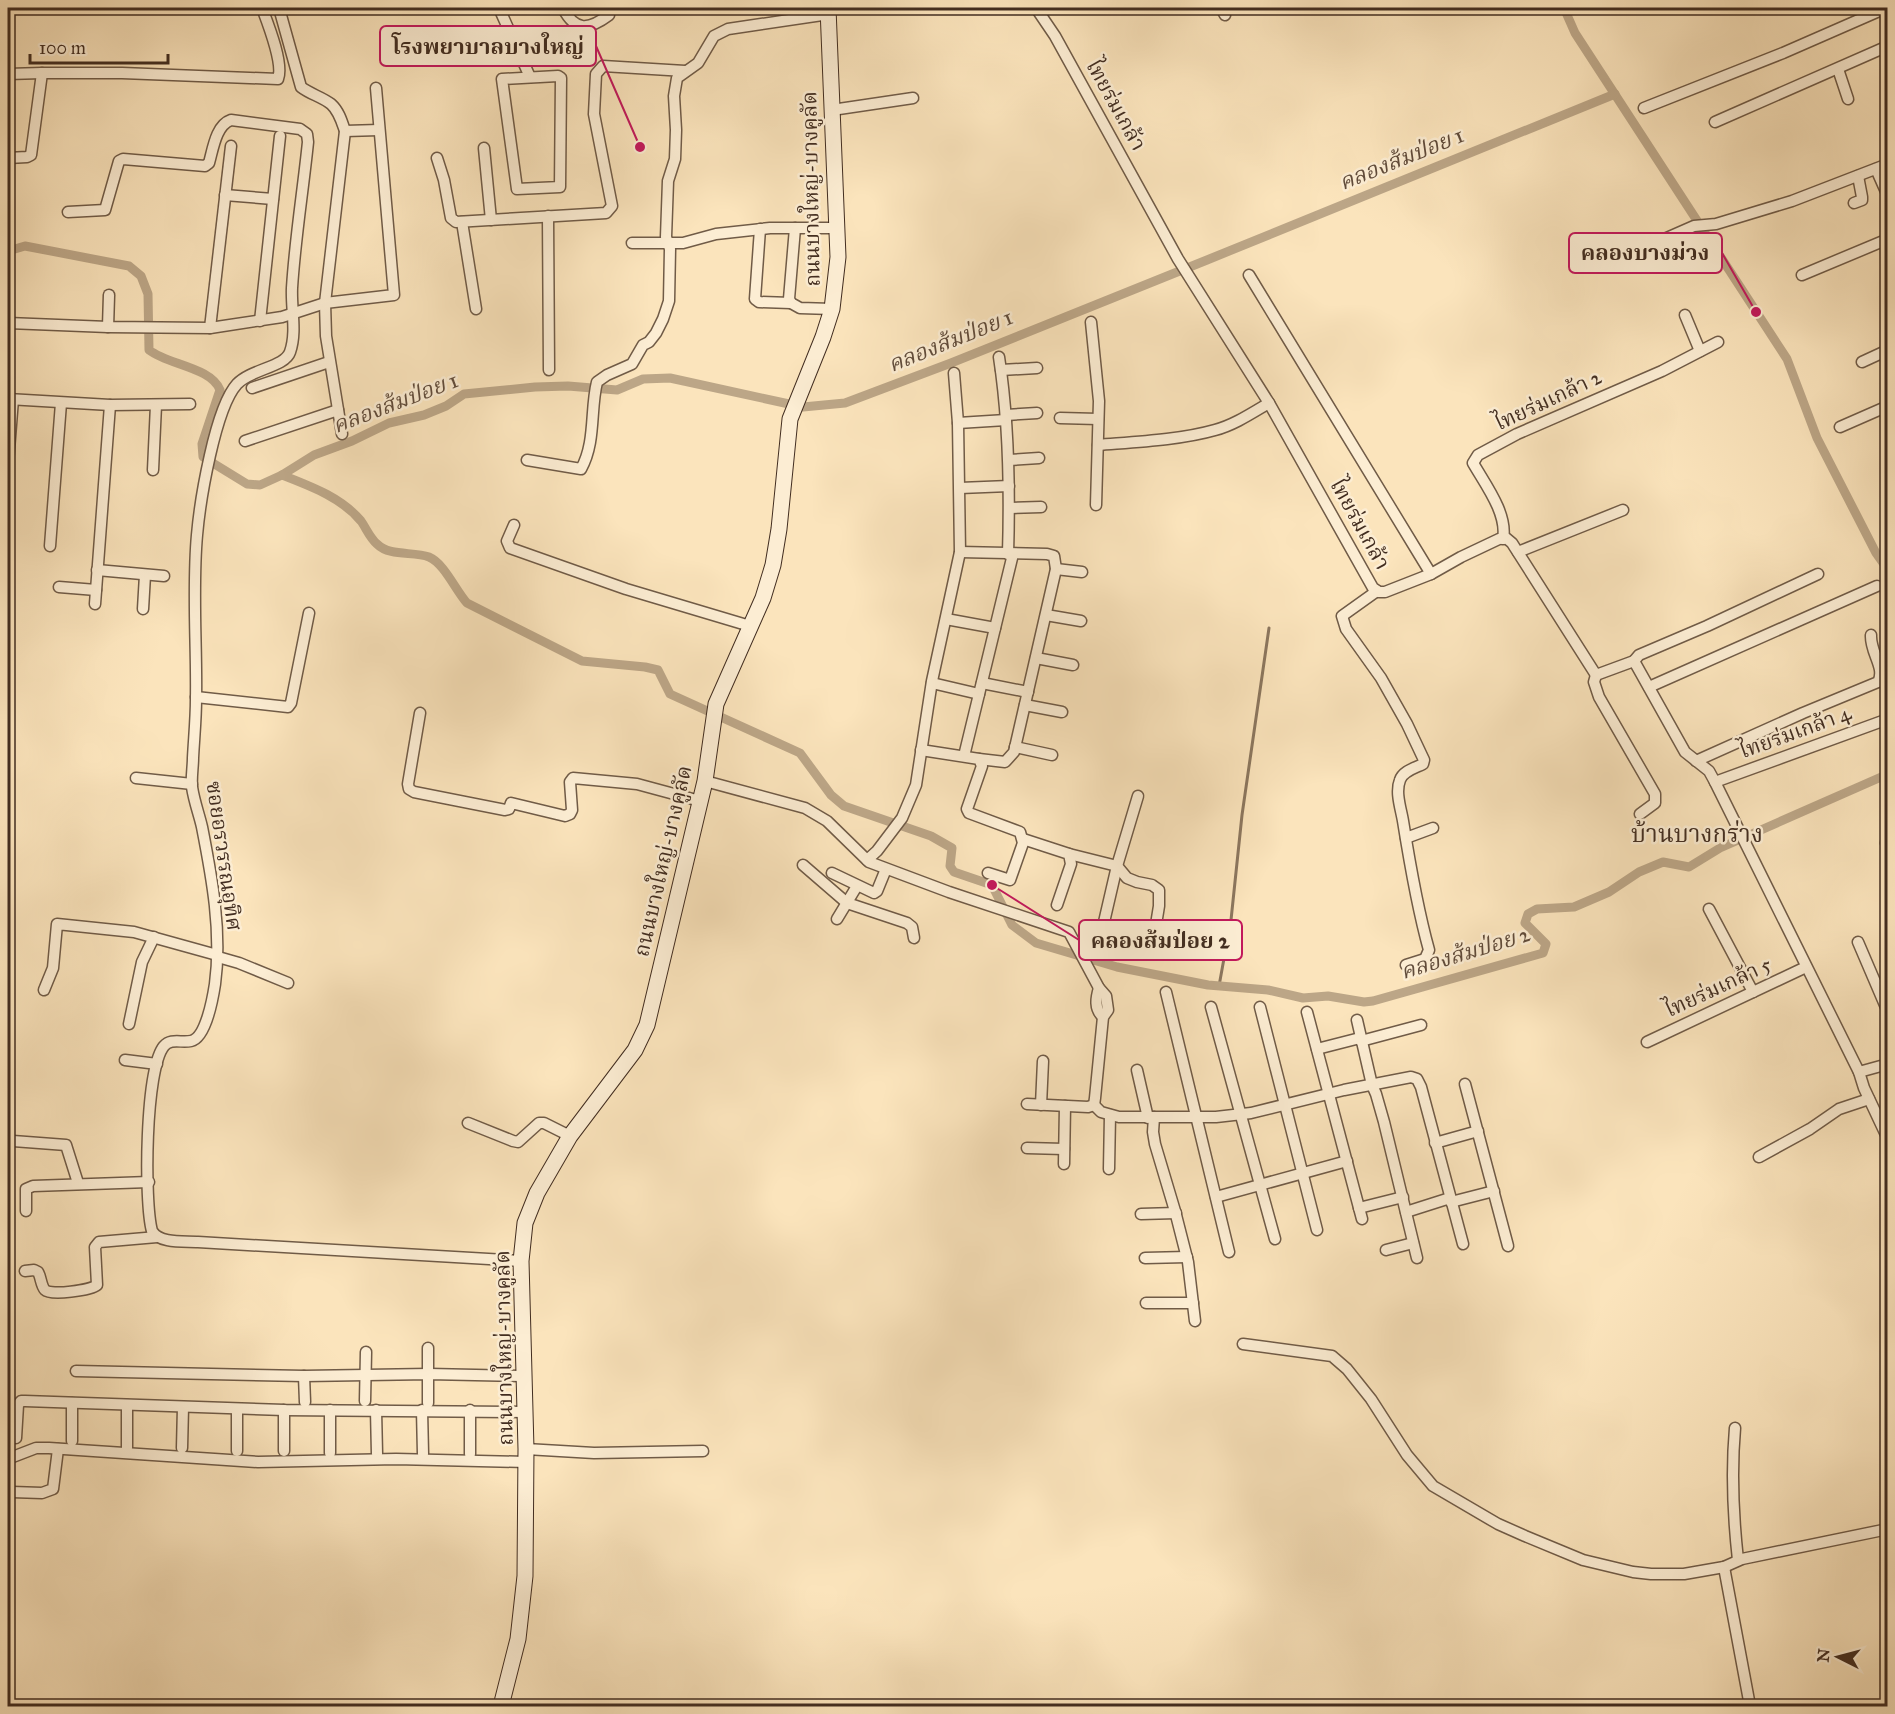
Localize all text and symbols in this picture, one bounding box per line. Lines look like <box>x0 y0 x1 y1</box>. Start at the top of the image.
callout: โรงพยาบาลบางใหญ่ <box>380 26 596 66</box>
scale bar <box>30 27 168 65</box>
text: โรงพยาบาลบางใหญ่ <box>391 32 584 60</box>
text: 100 m <box>39 37 86 59</box>
street label: ไทยร่มเกล้า <box>1080 53 1153 155</box>
street label: ถนนบางใหญ่-บางคูลัด <box>794 91 826 287</box>
water label: คลองส้มป่อย 1 <box>1335 121 1468 196</box>
callout: คลองบางม่วง <box>1569 233 1722 273</box>
text: คลองบางม่วง <box>1581 239 1709 266</box>
water label: คลองส้มป่อย 1 <box>884 303 1017 378</box>
street label: ไทยร่มเกล้า 2 <box>1488 362 1606 437</box>
water label: คลองส้มป่อย 1 <box>329 366 462 439</box>
street label: ไทยร่มเกล้า <box>1324 472 1397 574</box>
street label: ไทยร่มเกล้า 4 <box>1734 698 1855 765</box>
street label: ถนนบางใหญ่-บางคูลัด <box>626 762 698 959</box>
street label: ซอยอรวรรณอุทิศ <box>200 780 247 933</box>
district label: บ้านบางกร่าง <box>1631 819 1763 849</box>
callout: คลองส้มป่อย 2 <box>1079 920 1242 960</box>
water label: คลองส้มป่อย 2 <box>1397 920 1534 985</box>
text: คลองส้มป่อย 2 <box>1091 927 1230 954</box>
street label: ไทยร่มเกล้า 5 <box>1659 949 1776 1023</box>
street label: ถนนบางใหญ่-บางคูลัด <box>487 1250 519 1446</box>
north arrow <box>1808 1627 1868 1687</box>
text: N <box>1813 1647 1834 1663</box>

